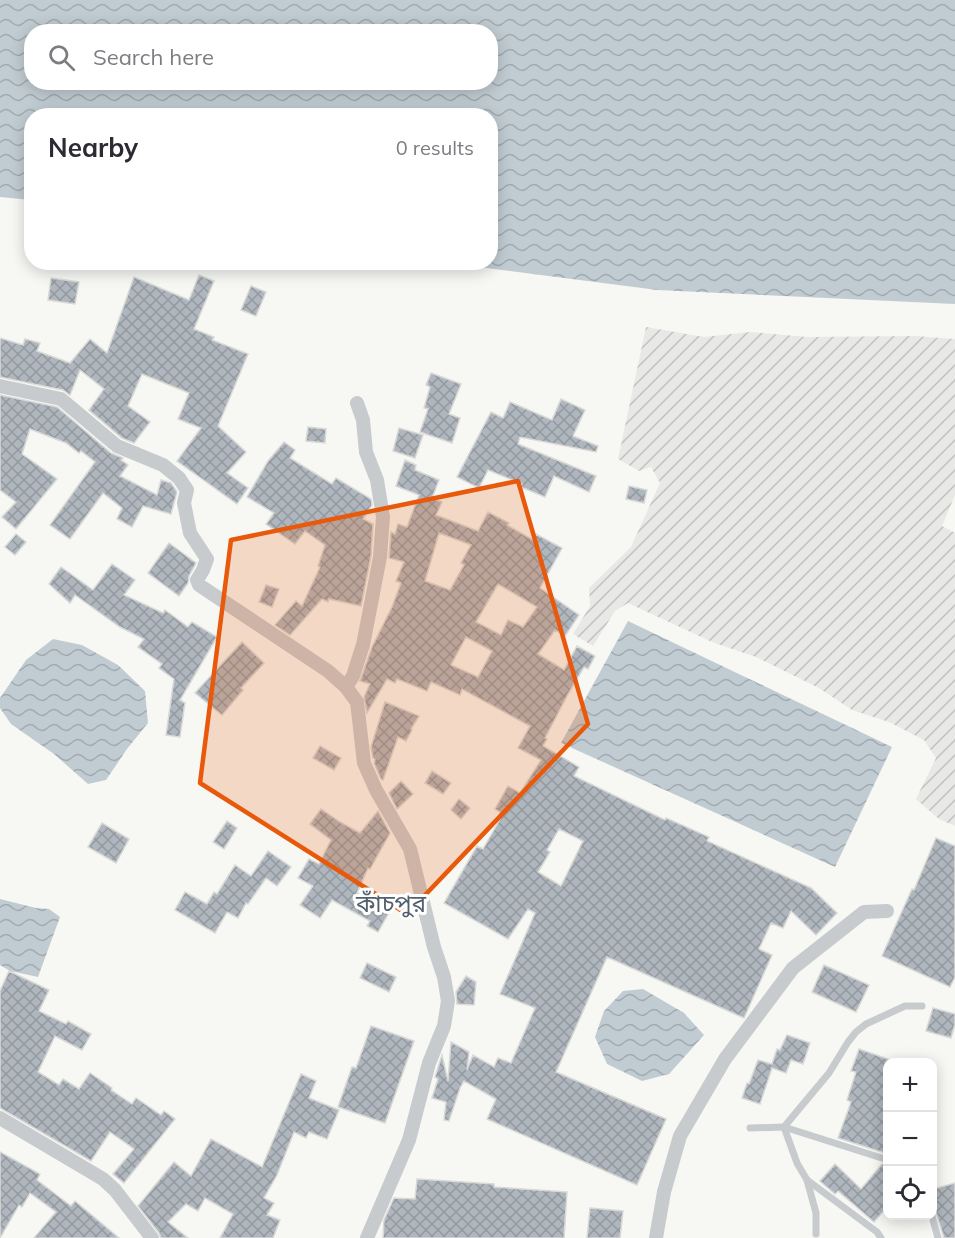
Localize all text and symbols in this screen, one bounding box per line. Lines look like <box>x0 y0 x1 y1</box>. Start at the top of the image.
search box <box>24 24 498 90</box>
icon: search <box>45 41 78 74</box>
text: Search here <box>93 43 214 71</box>
text: Nearby <box>48 131 138 164</box>
text: 0 results <box>396 135 474 160</box>
district label: কাঁচপুর <box>355 888 427 918</box>
map controls <box>883 1058 937 1220</box>
button: + <box>883 1058 937 1112</box>
button: − <box>883 1112 937 1166</box>
button: locate <box>883 1166 937 1220</box>

